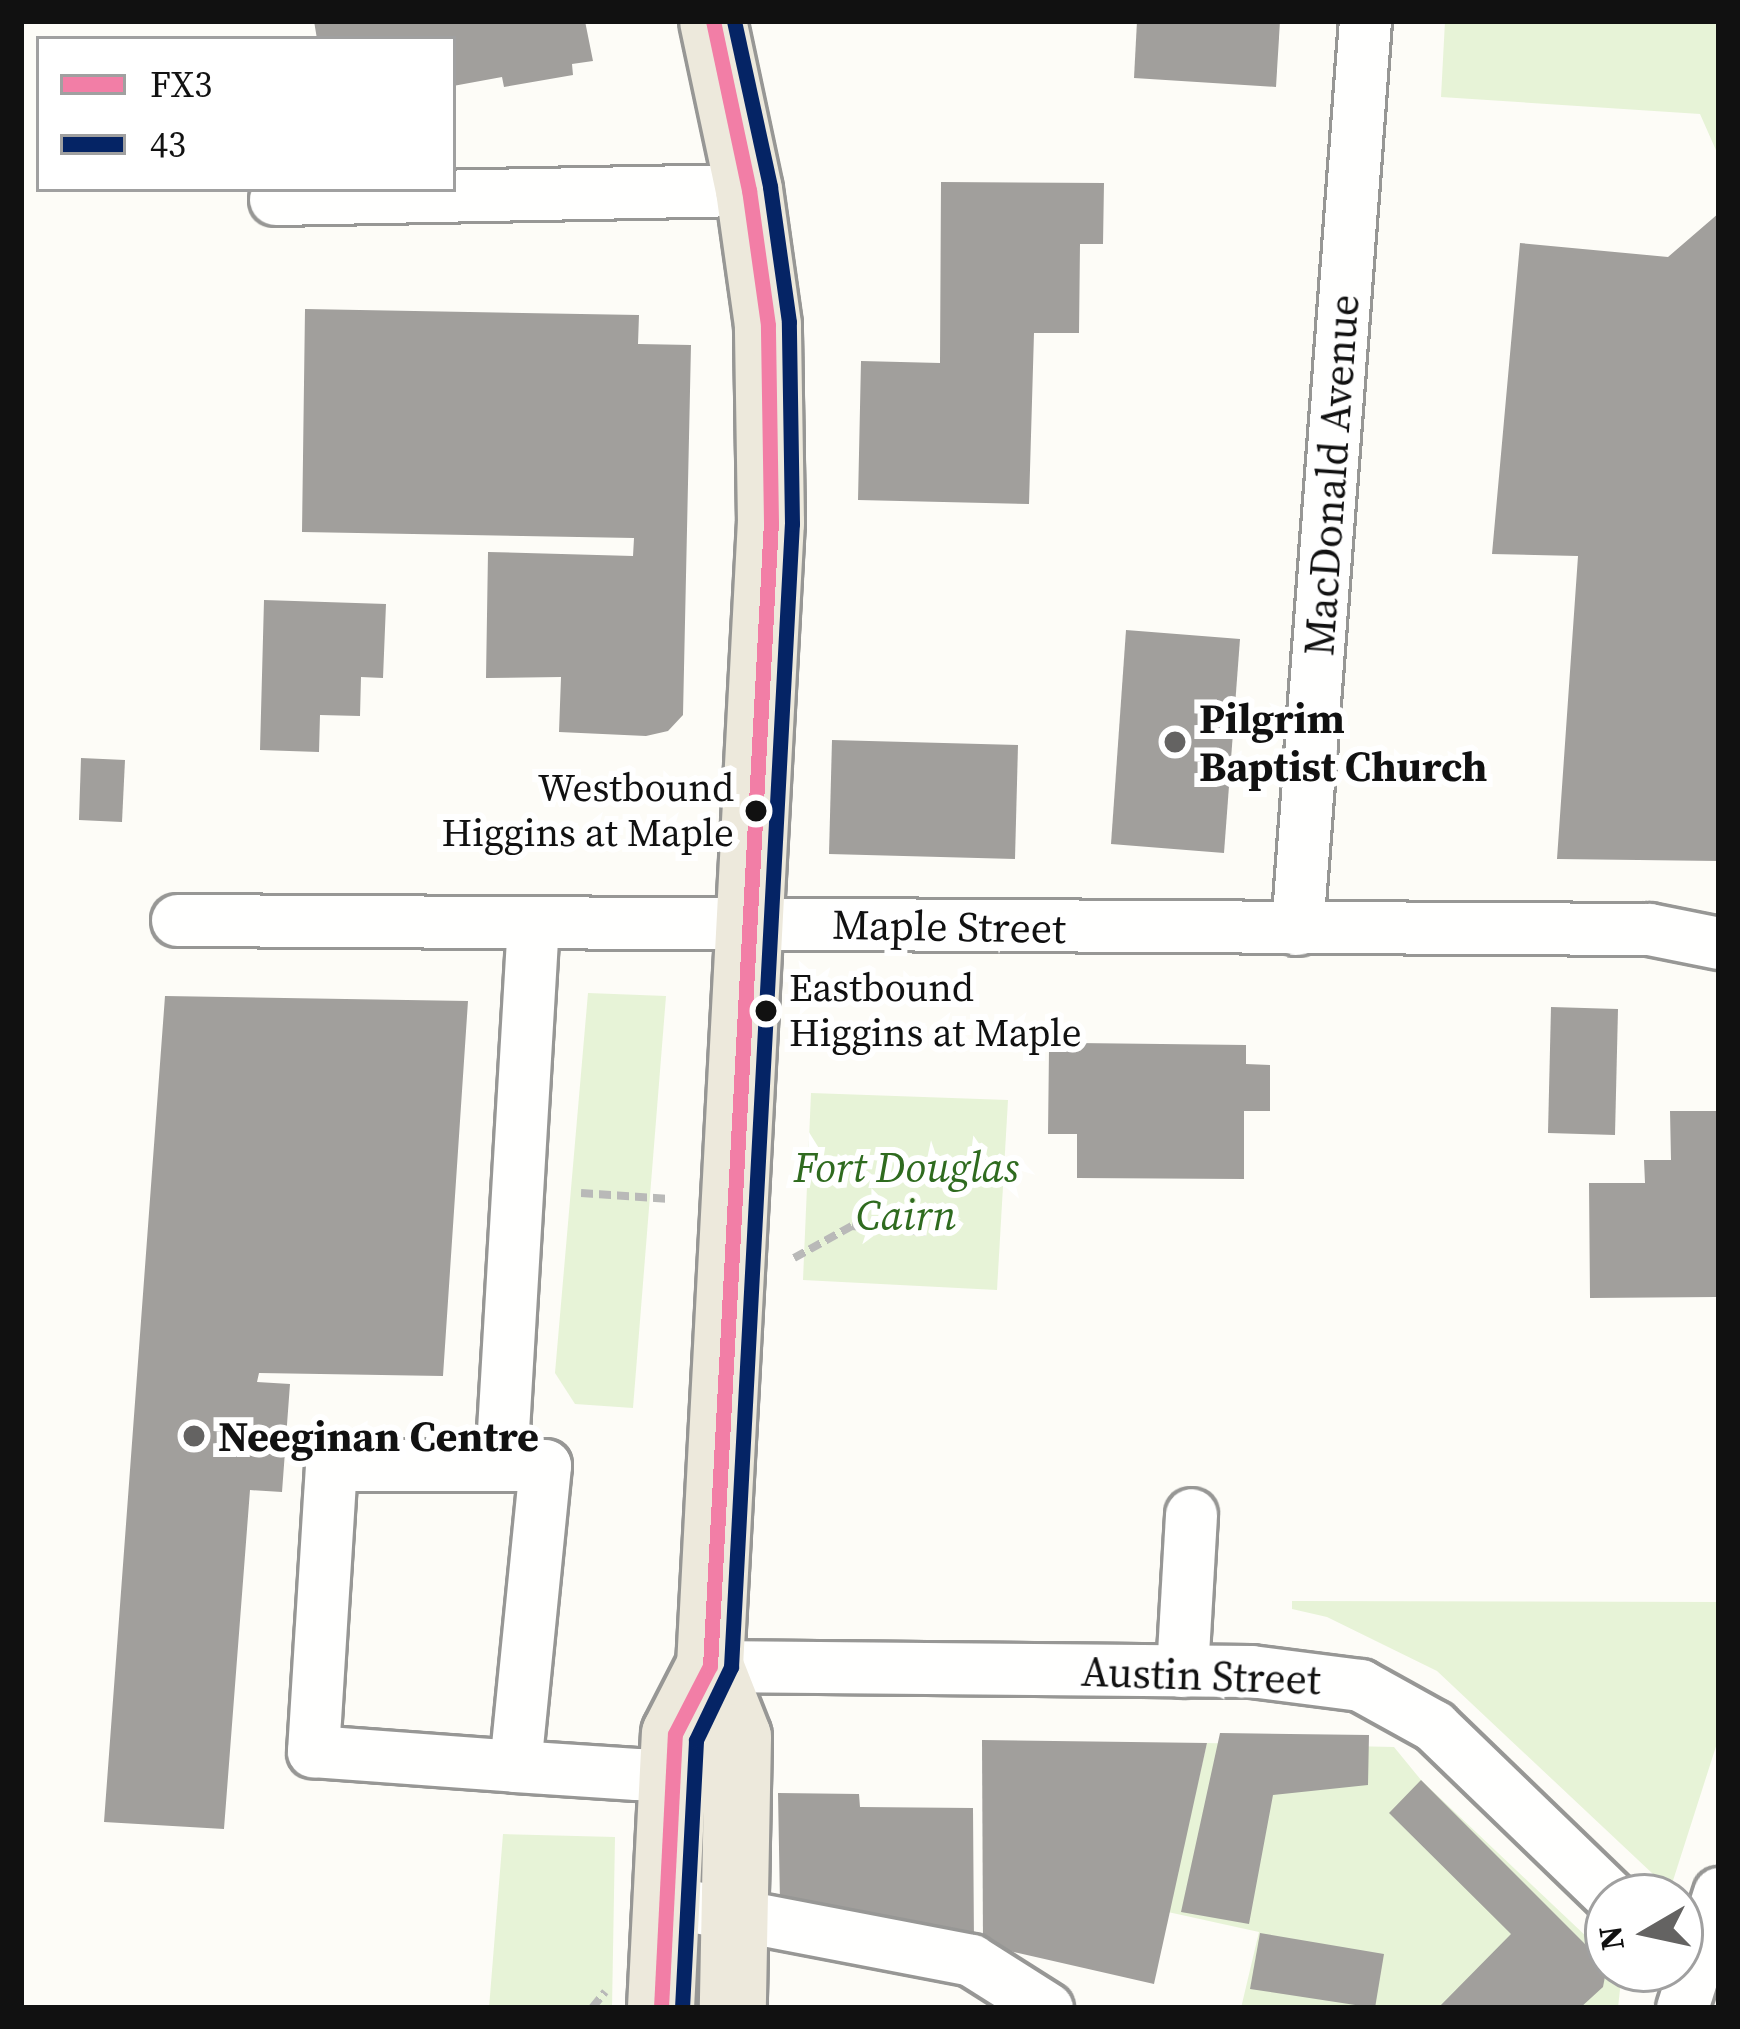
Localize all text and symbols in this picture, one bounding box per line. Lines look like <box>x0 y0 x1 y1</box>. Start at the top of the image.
legend <box>36 36 456 192</box>
text: FX3 <box>150 60 212 109</box>
text: 43 <box>150 120 186 169</box>
street label: MacDonald Avenue <box>1293 293 1369 657</box>
place label: Pilgrim Baptist Church <box>1199 693 1487 792</box>
marker: Pilgrim Baptist Church <box>1162 729 1188 755</box>
place label: Westbound Higgins at Maple <box>441 766 734 857</box>
marker: Westbound Higgins at Maple <box>745 800 767 822</box>
street label: Maple Street <box>832 899 1066 953</box>
place label: Eastbound Higgins at Maple <box>789 966 1082 1057</box>
marker: Eastbound Higgins at Maple <box>755 1000 777 1022</box>
park label: Fort Douglas Cairn <box>793 1142 1019 1240</box>
place label: Neeginan Centre <box>218 1411 539 1461</box>
marker: Neeginan Centre <box>181 1423 207 1449</box>
street label: Austin Street <box>1080 1646 1322 1704</box>
north arrow <box>1584 1873 1704 1993</box>
text: N <box>1587 1923 1635 1954</box>

